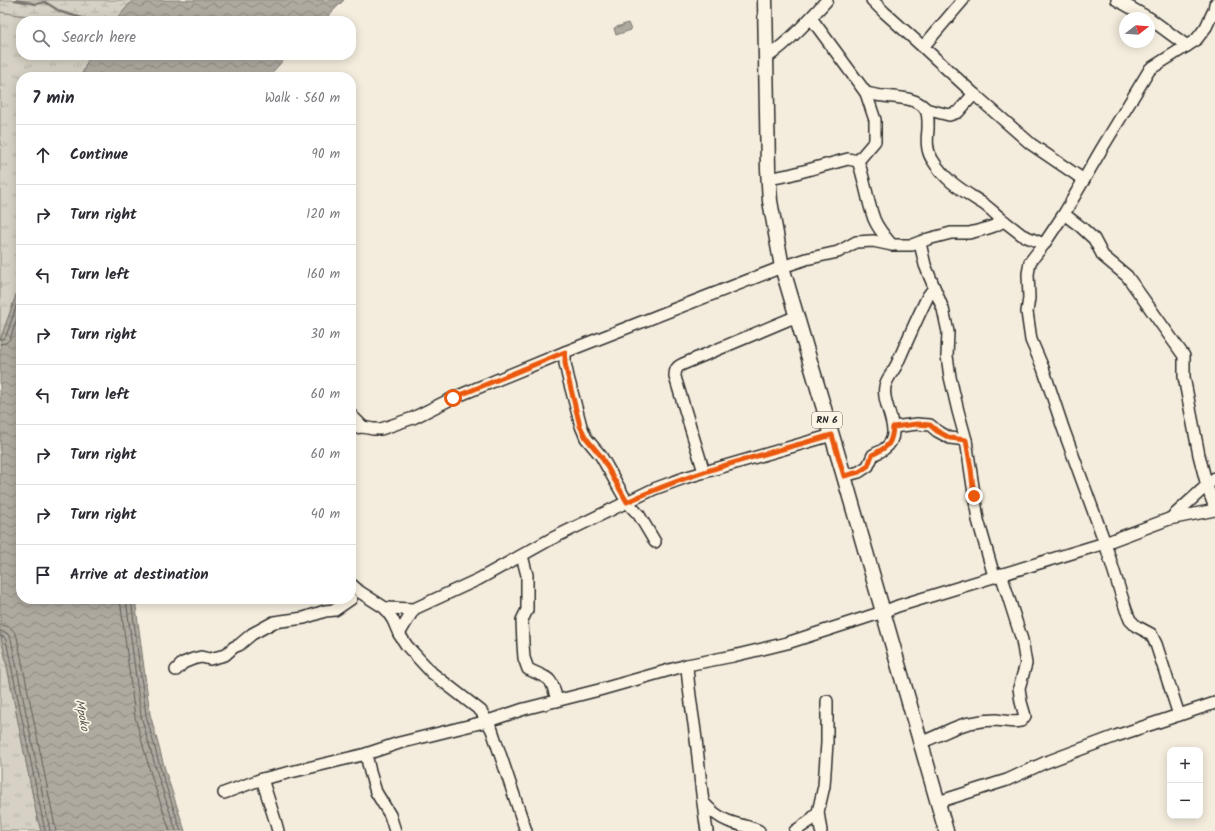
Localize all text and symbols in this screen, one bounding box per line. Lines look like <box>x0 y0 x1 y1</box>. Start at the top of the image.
north arrow <box>1119 12 1155 48</box>
search box <box>16 16 356 60</box>
text: Search here <box>62 26 136 50</box>
icon: search <box>30 27 52 49</box>
text: 7 min <box>32 85 74 112</box>
text: Walk · 560 m <box>265 88 340 109</box>
text: Continue <box>70 143 128 167</box>
icon: ahead <box>32 144 54 166</box>
text: 90 m <box>312 144 340 165</box>
text: Turn right <box>70 203 137 227</box>
icon: right <box>32 204 54 226</box>
text: 120 m <box>306 204 340 225</box>
text: Turn left <box>70 263 130 287</box>
icon: left <box>32 264 54 286</box>
text: 160 m <box>307 264 340 285</box>
text: Turn right <box>70 323 137 347</box>
icon: right <box>32 324 54 346</box>
text: 30 m <box>311 324 340 345</box>
text: Turn left <box>70 383 130 407</box>
icon: left <box>32 384 54 406</box>
text: 60 m <box>311 384 340 405</box>
route start <box>444 389 462 407</box>
road number: RN 6 <box>812 412 842 428</box>
text: Turn right <box>70 443 137 467</box>
icon: right <box>32 444 54 466</box>
text: 60 m <box>311 444 340 465</box>
route end <box>965 487 983 505</box>
text: Turn right <box>70 503 137 527</box>
icon: right <box>32 504 54 526</box>
text: 40 m <box>311 504 340 525</box>
text: Arrive at destination <box>70 563 209 587</box>
icon: arrive <box>32 564 54 586</box>
water label: Mpoko <box>70 698 95 734</box>
map controls <box>1167 747 1203 819</box>
button: + <box>1167 747 1203 783</box>
button: − <box>1167 783 1203 819</box>

